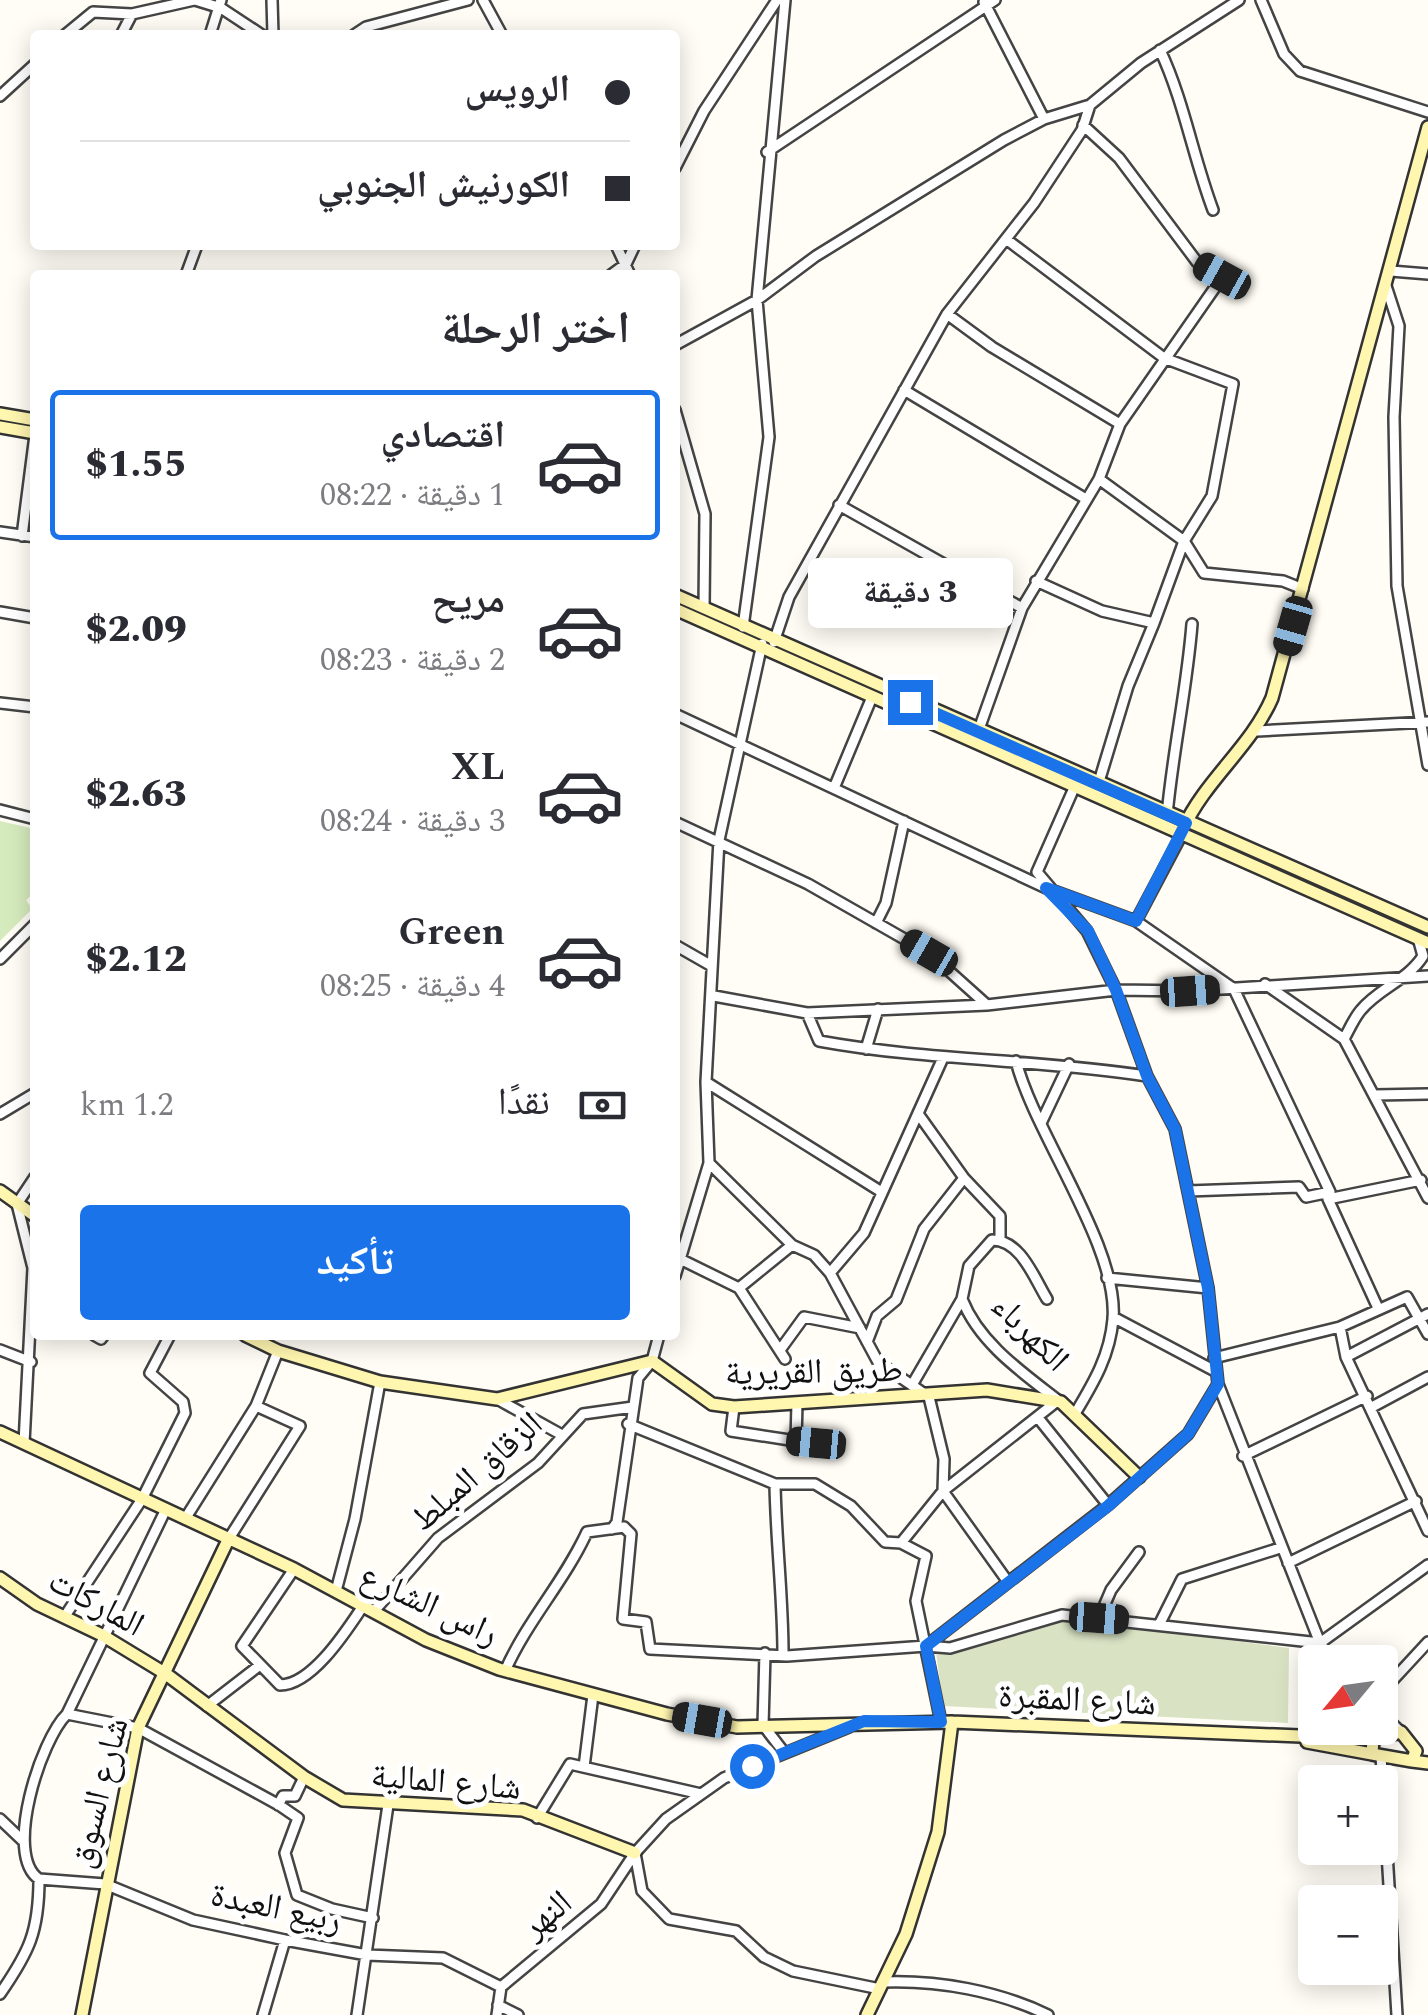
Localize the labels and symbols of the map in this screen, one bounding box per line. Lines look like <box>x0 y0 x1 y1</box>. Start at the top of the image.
car <box>1188 248 1256 304</box>
callout: 3 دقيقة <box>808 557 1012 627</box>
car <box>1270 593 1316 659</box>
route end <box>888 680 933 725</box>
car <box>896 925 962 981</box>
car <box>1159 974 1221 1008</box>
street label: الكهرباء <box>978 1281 1082 1385</box>
street label: طريق القريرية <box>725 1344 903 1400</box>
street label: الزقاق المبلط <box>399 1399 555 1545</box>
car <box>785 1425 847 1461</box>
street label: راس الشارع <box>351 1550 507 1660</box>
street label: الماركات <box>38 1555 154 1651</box>
car <box>1068 1601 1130 1635</box>
north arrow <box>1298 1645 1398 1745</box>
street label: شارع المقبرة <box>997 1669 1157 1731</box>
car <box>670 1700 734 1740</box>
street label: شارع السوق <box>55 1712 143 1874</box>
route start <box>730 1744 775 1789</box>
street label: شارع المالية <box>369 1749 523 1815</box>
street label: ربيع العبدة <box>206 1868 346 1948</box>
street label: النهر <box>509 1878 585 1953</box>

